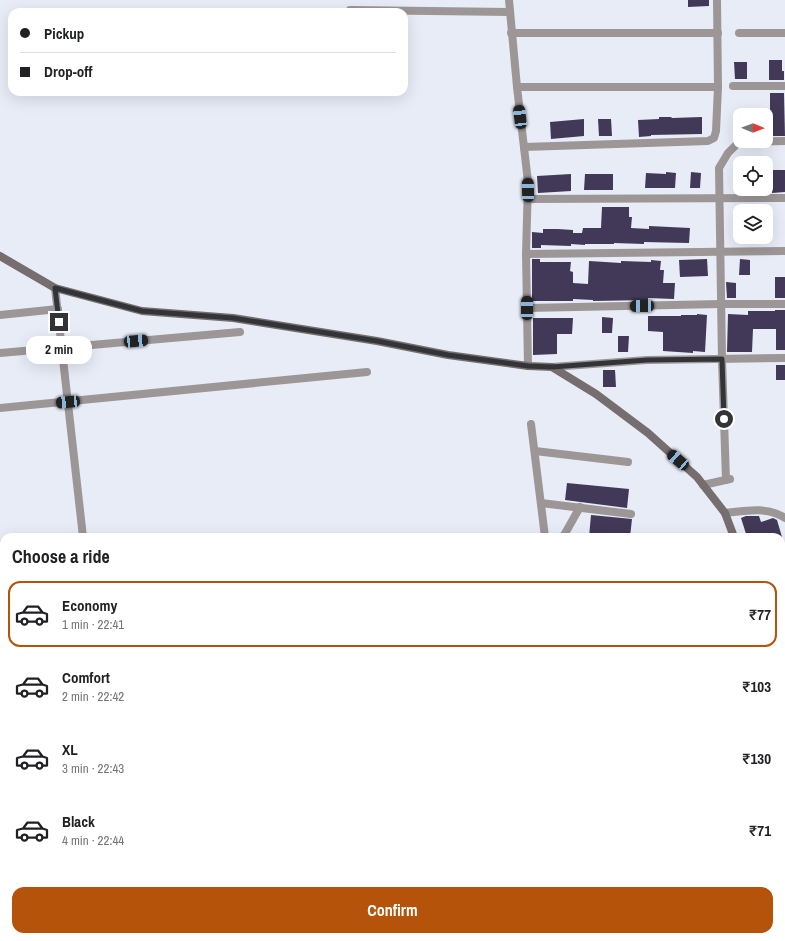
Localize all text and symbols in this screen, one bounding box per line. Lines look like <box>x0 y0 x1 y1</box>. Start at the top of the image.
text: Pickup <box>44 23 84 44</box>
text: Drop-off <box>44 61 93 82</box>
car <box>513 104 527 130</box>
north arrow <box>733 108 773 148</box>
map controls <box>733 108 773 244</box>
button: locate <box>733 156 773 196</box>
car <box>522 178 534 202</box>
button: layers <box>733 204 773 244</box>
car <box>521 296 533 320</box>
car <box>630 300 654 312</box>
route end <box>50 313 68 331</box>
car <box>124 334 148 348</box>
callout: 2 min <box>26 336 92 364</box>
text: 2 min <box>45 341 73 358</box>
car <box>56 395 80 409</box>
route start <box>715 410 733 428</box>
car <box>665 448 691 472</box>
text: Choose a ride <box>12 544 110 569</box>
text: Economy <box>62 595 117 616</box>
icon: car <box>14 596 50 632</box>
text: ₹77 <box>749 604 771 625</box>
text: 1 min · 22:41 <box>62 616 124 633</box>
text: Comfort <box>62 667 110 688</box>
icon: car <box>14 668 50 704</box>
text: ₹103 <box>742 676 771 697</box>
text: 2 min · 22:42 <box>62 688 124 705</box>
text: XL <box>62 739 78 760</box>
icon: car <box>14 740 50 776</box>
text: ₹130 <box>742 748 771 769</box>
text: 3 min · 22:43 <box>62 760 124 777</box>
text: Black <box>62 811 95 832</box>
icon: car <box>14 812 50 848</box>
text: ₹71 <box>749 820 771 841</box>
text: 4 min · 22:44 <box>62 832 124 849</box>
button: Confirm <box>12 887 773 933</box>

